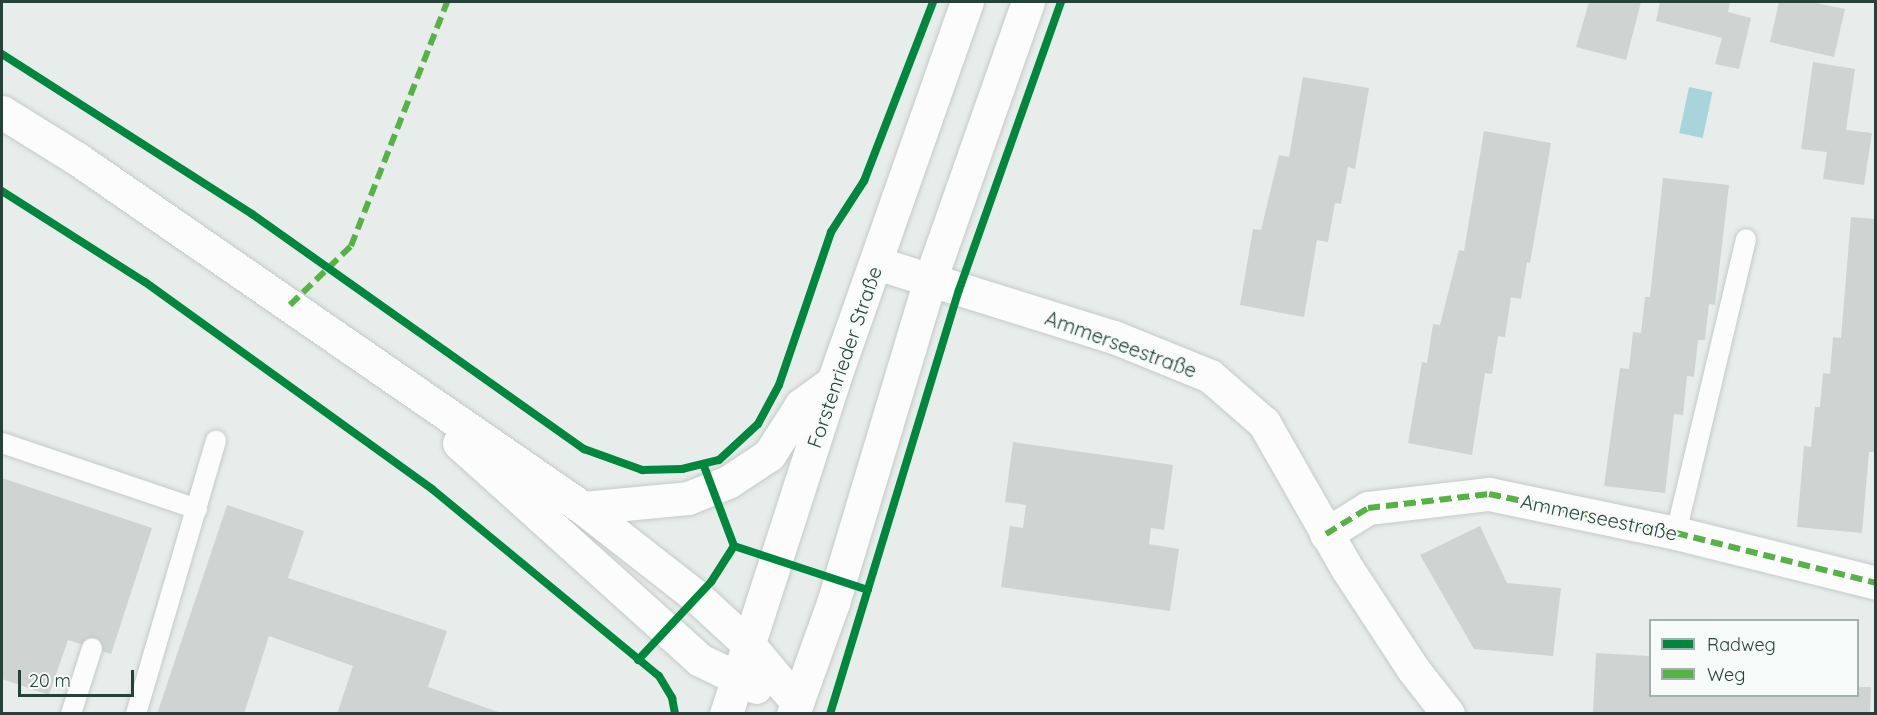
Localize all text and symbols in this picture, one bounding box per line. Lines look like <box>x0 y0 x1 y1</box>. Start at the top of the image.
street label: Forstenrieder Straße <box>802 263 886 451</box>
street label: Ammerseestraße <box>1042 305 1200 383</box>
street label: Ammerseestraße <box>1518 489 1680 545</box>
legend <box>1649 619 1859 697</box>
text: Radweg <box>1707 633 1776 656</box>
scale bar <box>21 658 136 696</box>
text: Weg <box>1707 663 1745 686</box>
text: 20 m <box>29 669 71 692</box>

